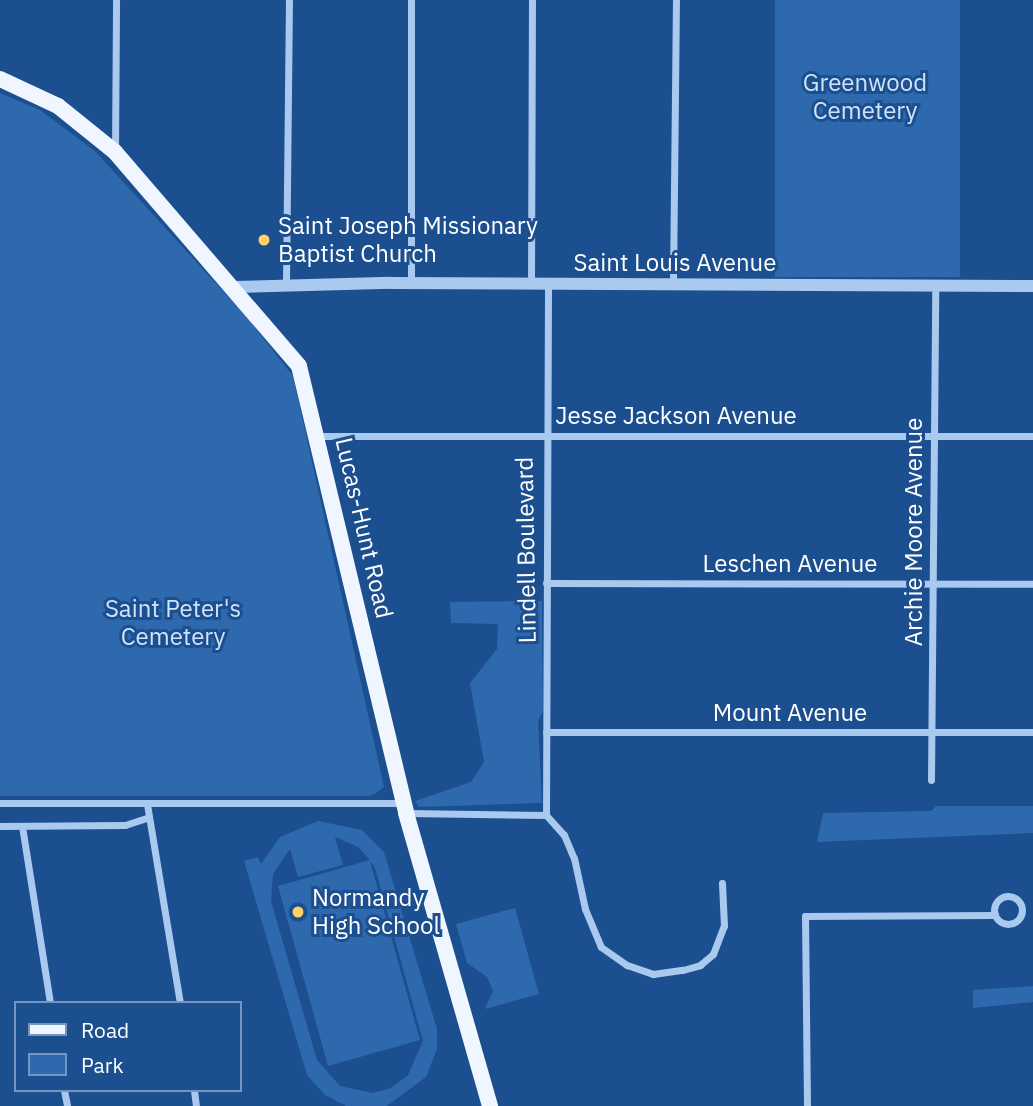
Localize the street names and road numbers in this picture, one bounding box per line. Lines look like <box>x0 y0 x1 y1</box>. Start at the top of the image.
street label: Saint Louis Avenue <box>574 249 776 277</box>
street label: Jesse Jackson Avenue <box>555 402 797 430</box>
street label: Archie Moore Avenue <box>900 418 928 646</box>
street label: Lucas-Hunt Road <box>329 435 399 621</box>
street label: Lindell Boulevard <box>510 456 542 644</box>
street label: Leschen Avenue <box>703 550 877 578</box>
street label: Mount Avenue <box>713 699 867 727</box>

